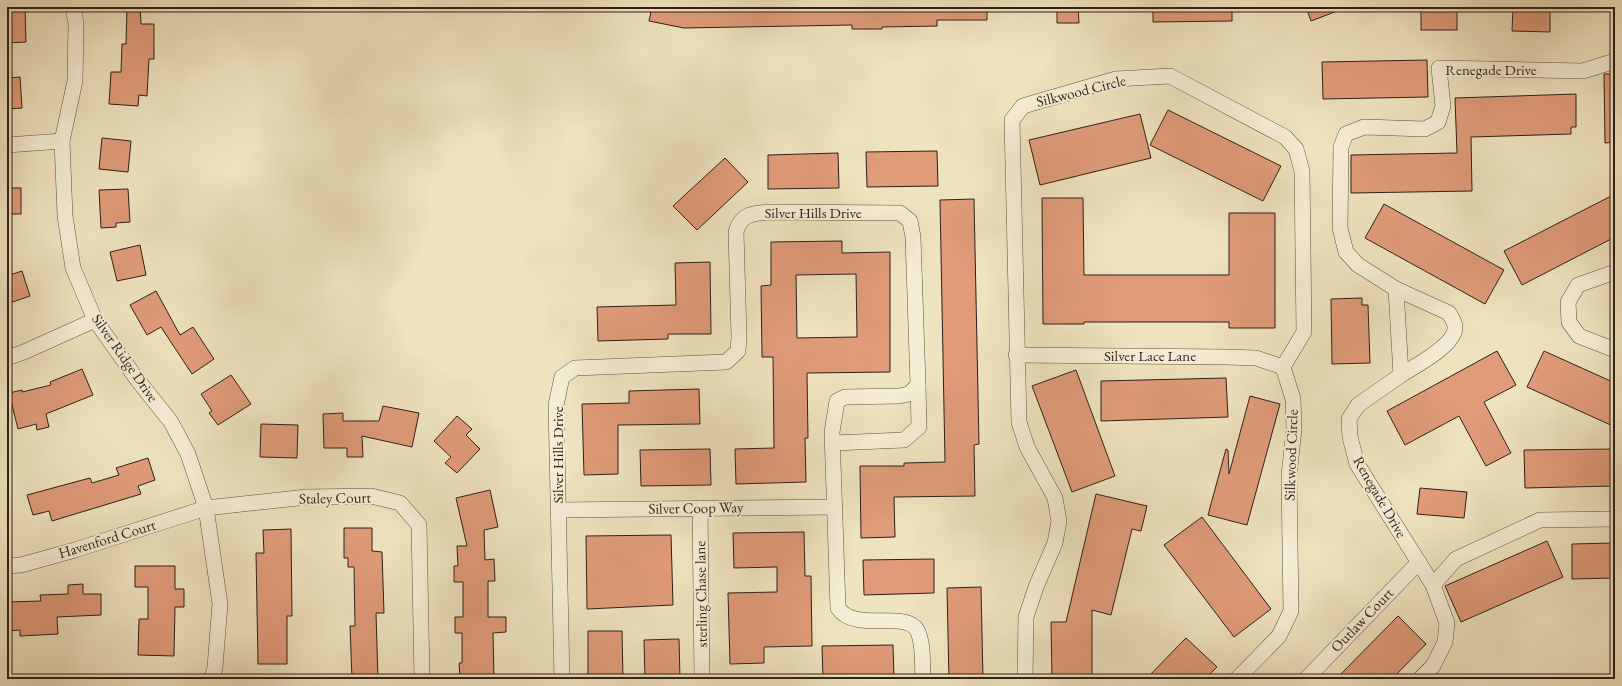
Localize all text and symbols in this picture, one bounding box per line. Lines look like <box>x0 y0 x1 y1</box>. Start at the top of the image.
street label: Renegade Drive <box>1445 60 1537 79</box>
street label: Silkwood Circle <box>1034 70 1128 111</box>
street label: Silver Hills Drive <box>764 203 862 222</box>
street label: Silver Ridge Drive <box>88 310 163 406</box>
street label: Silver Lace Lane <box>1104 346 1196 365</box>
street label: Silver Hills Drive <box>548 406 567 504</box>
street label: Silkwood Circle <box>1279 409 1302 501</box>
street label: Renegade Drive <box>1349 452 1412 541</box>
street label: Staley Court <box>299 487 372 508</box>
street label: Silver Coop Way <box>648 497 744 518</box>
street label: Havenford Court <box>56 515 158 562</box>
street label: sterling Chase lane <box>690 540 711 647</box>
street label: Outlaw Court <box>1326 583 1397 656</box>

